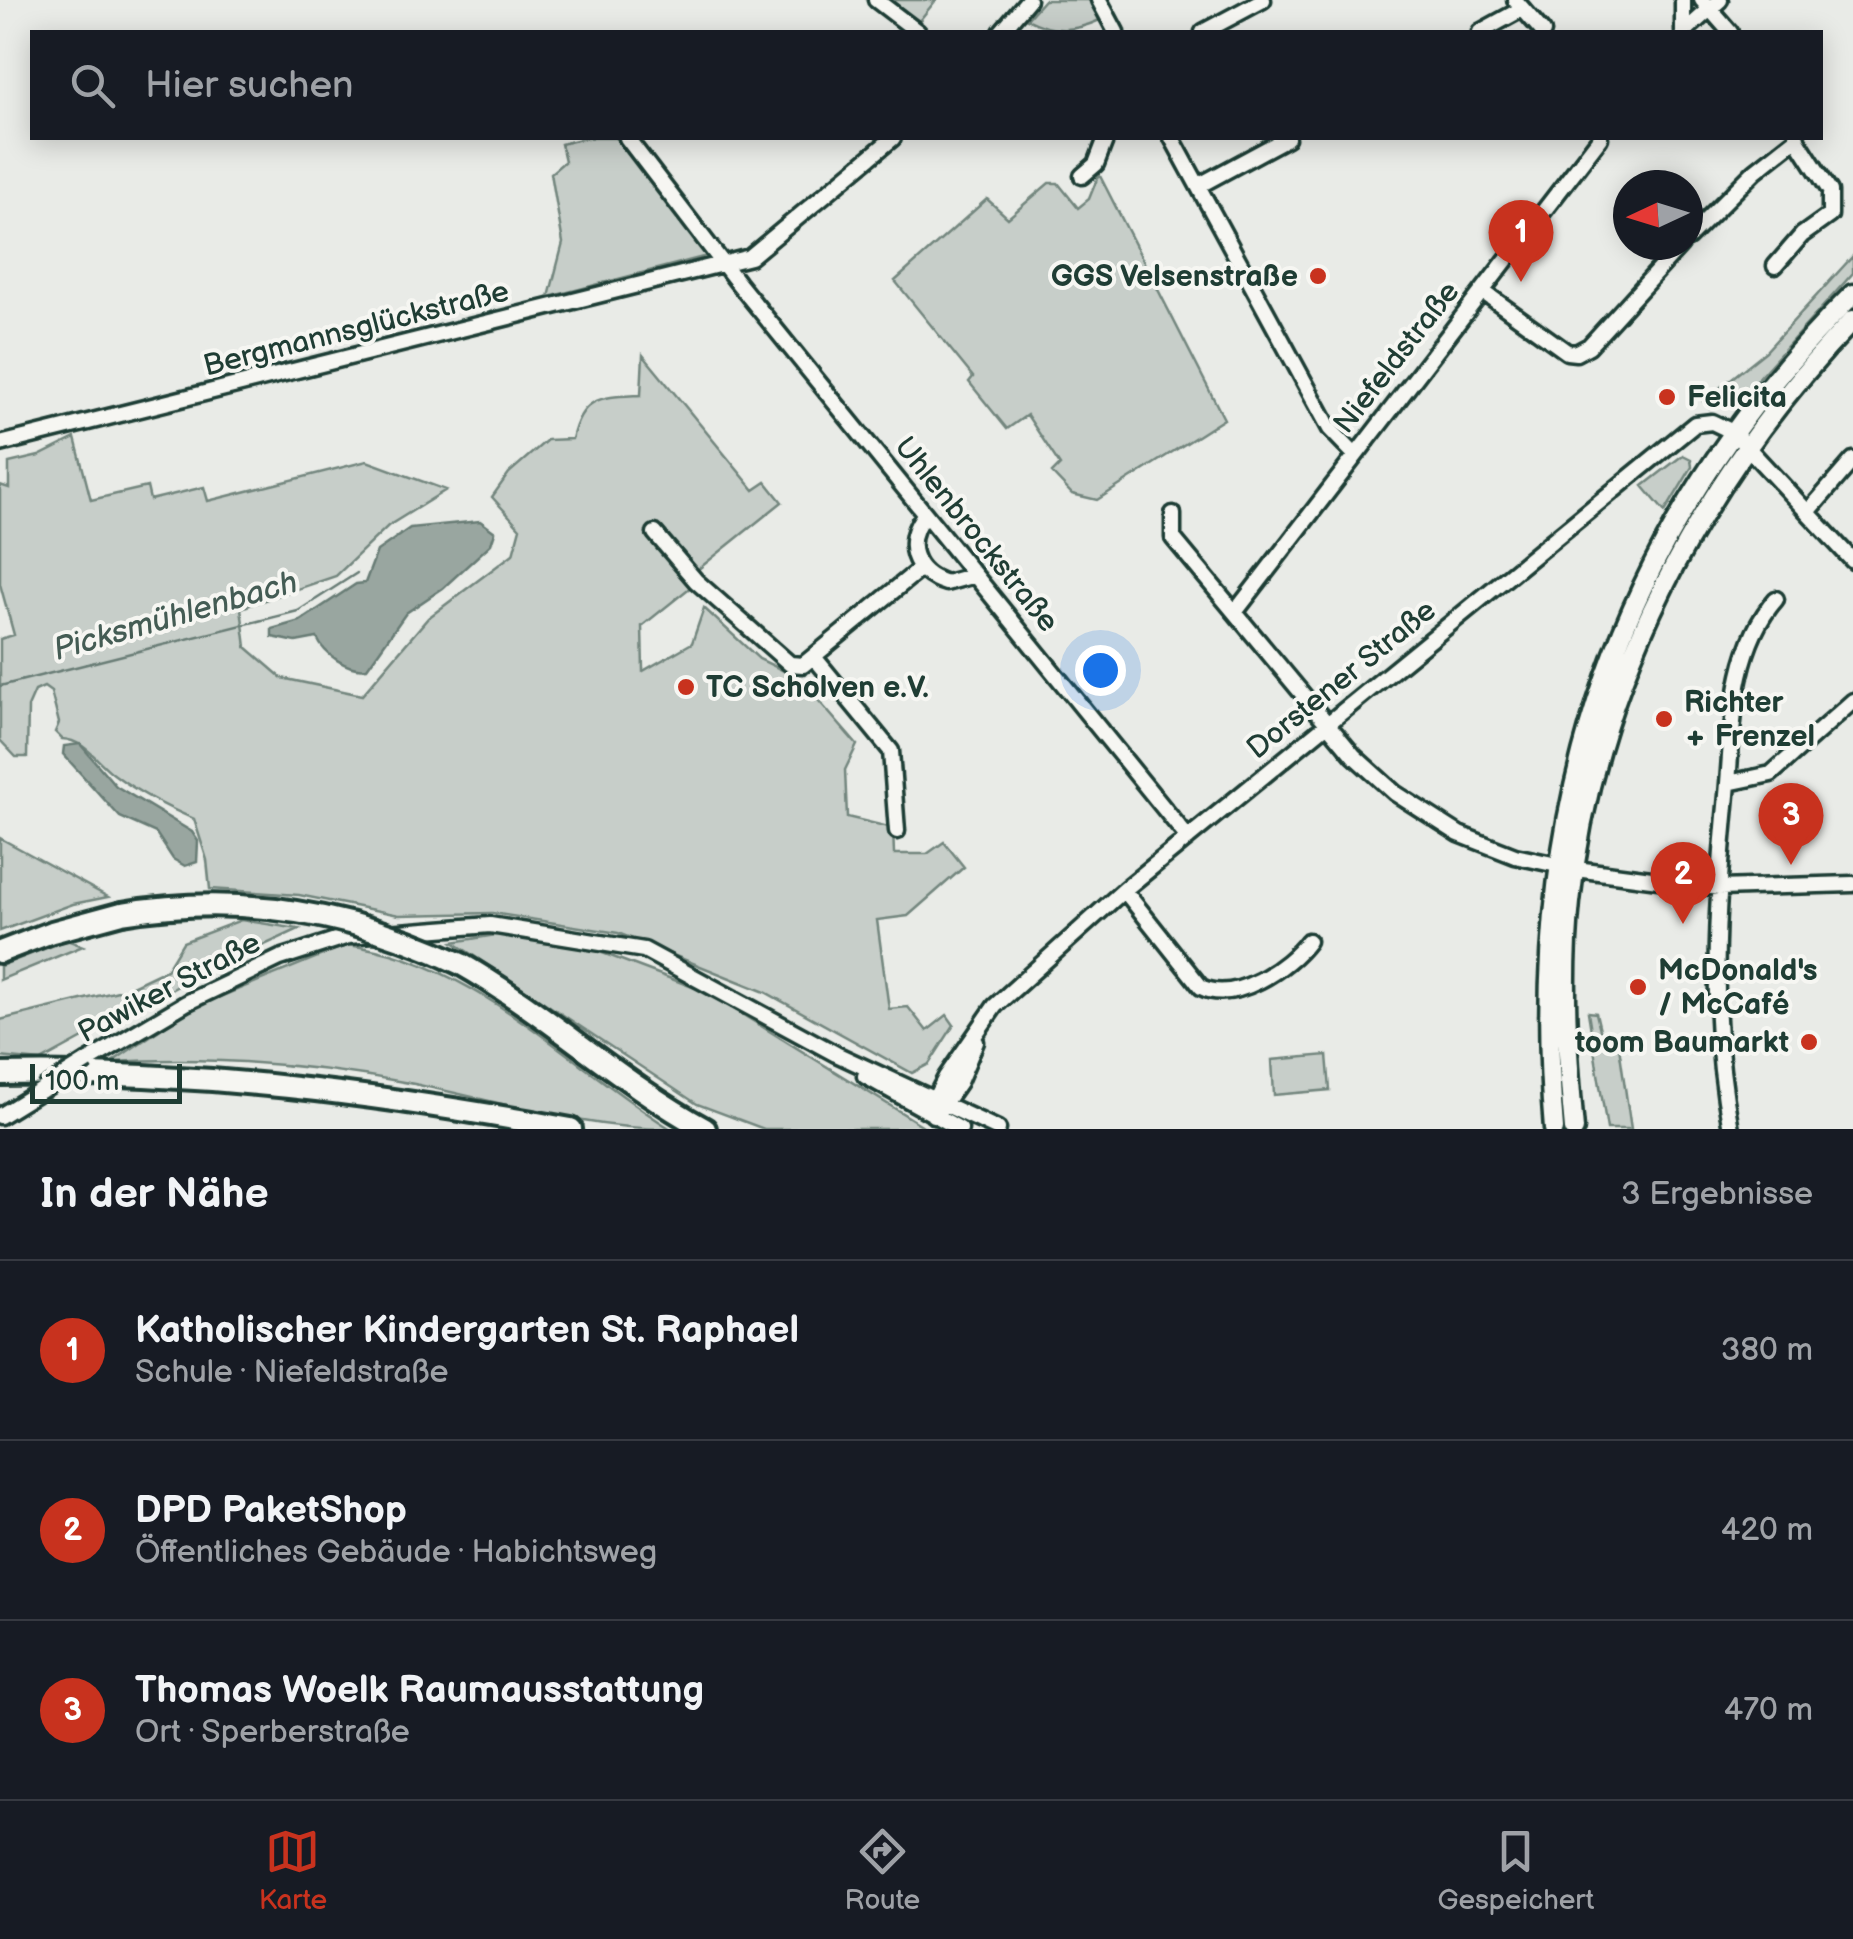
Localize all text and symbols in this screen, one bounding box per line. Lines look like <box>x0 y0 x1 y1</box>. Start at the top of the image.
search box <box>30 30 1823 140</box>
icon: search <box>65 58 120 113</box>
text: Hier suchen <box>145 63 353 108</box>
north arrow <box>1613 170 1703 260</box>
pin: 1 <box>1488 200 1554 282</box>
place label: GGS Velsenstraße <box>1051 259 1298 295</box>
marker: GGS Velsenstraße <box>1307 265 1329 287</box>
street label: Bergmannsglückstraße <box>200 274 513 384</box>
street label: Niefeldstraße <box>1326 275 1467 441</box>
place label: Felicita <box>1687 380 1787 416</box>
marker: Felicita <box>1656 386 1678 408</box>
street label: Uhlenbrockstraße <box>887 430 1066 639</box>
water label: Picksmühlenbach <box>49 563 302 670</box>
street label: Dorstener Straße <box>1240 593 1443 767</box>
your location <box>1075 645 1126 696</box>
place label: TC Scholven e.V. <box>706 670 929 706</box>
marker: TC Scholven e.V. <box>675 676 697 698</box>
place label: Richter + Frenzel <box>1684 685 1815 755</box>
marker: Richter + Frenzel <box>1653 708 1675 730</box>
pin: 3 <box>1758 782 1824 865</box>
pin: 2 <box>1650 842 1716 924</box>
street label: Pawiker Straße <box>72 925 267 1051</box>
place label: McDonald's / McCafé <box>1658 953 1818 1023</box>
marker: McDonald's / McCafé <box>1627 976 1649 998</box>
place label: toom Baumarkt <box>1574 1025 1789 1061</box>
marker: toom Baumarkt <box>1798 1031 1820 1053</box>
scale bar <box>30 1059 182 1104</box>
text: 100 m <box>45 1065 119 1098</box>
text: In der Nähe <box>40 1169 269 1220</box>
text: 3 Ergebnisse <box>1621 1175 1813 1214</box>
text: Katholischer Kindergarten St. Raphael <box>135 1308 799 1353</box>
text: 1 <box>66 1331 79 1370</box>
text: 380 m <box>1721 1331 1813 1370</box>
text: Schule · Niefeldstraße <box>135 1353 448 1392</box>
text: DPD PaketShop <box>135 1488 407 1533</box>
text: 2 <box>63 1511 82 1550</box>
text: 420 m <box>1721 1511 1813 1550</box>
text: Öffentliches Gebäude · Habichtsweg <box>135 1533 657 1572</box>
text: Thomas Woelk Raumausstattung <box>135 1668 704 1713</box>
text: 3 <box>63 1691 82 1730</box>
text: 470 m <box>1724 1691 1813 1730</box>
text: Ort · Sperberstraße <box>135 1713 410 1752</box>
tab: Karte <box>259 1824 327 1917</box>
tab: Route <box>845 1824 920 1917</box>
tab: Gespeichert <box>1437 1824 1594 1917</box>

